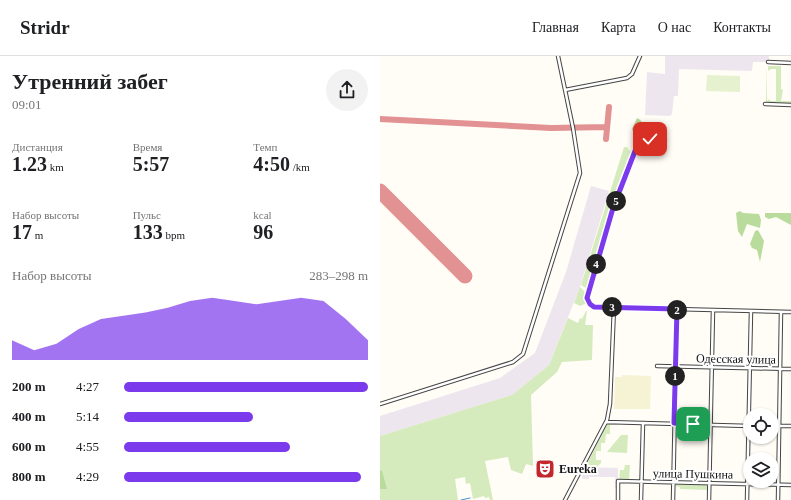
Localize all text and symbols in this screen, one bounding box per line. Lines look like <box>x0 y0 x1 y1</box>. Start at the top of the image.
text: Stridr <box>20 17 70 38</box>
text: Главная <box>532 20 579 35</box>
text: Карта <box>601 20 636 35</box>
text: О нас <box>658 20 691 35</box>
text: Контакты <box>713 20 771 35</box>
text: Утренний забег <box>12 69 168 94</box>
button: share <box>326 69 368 111</box>
text: 09:01 <box>12 97 42 112</box>
pin <box>633 122 667 156</box>
icon: check <box>639 128 661 150</box>
text: Дистанция <box>12 141 63 153</box>
text: Время <box>133 141 162 153</box>
text: Темп <box>253 141 277 153</box>
text: 1.23 <box>12 153 47 175</box>
text: 5:57 <box>133 153 169 175</box>
text: 4:50 <box>253 153 290 175</box>
text: km <box>47 161 64 173</box>
text: /km <box>290 161 310 173</box>
pin: 5 <box>606 191 626 211</box>
text: 5 <box>613 195 619 207</box>
text: Набор высоты <box>12 209 79 221</box>
text: Пульс <box>133 209 161 221</box>
text: kcal <box>253 209 272 221</box>
text: 17 <box>12 221 32 243</box>
text: 133 <box>133 221 163 243</box>
text: 96 <box>253 221 273 243</box>
text: m <box>32 229 43 241</box>
text: bpm <box>163 229 185 241</box>
pin: 4 <box>586 254 606 274</box>
text: 4 <box>593 258 599 270</box>
text: Набор высоты <box>12 268 91 283</box>
text: 283–298 m <box>309 268 368 283</box>
pin: 3 <box>602 297 622 317</box>
pin: 2 <box>667 300 687 320</box>
text: 3 <box>609 301 615 313</box>
text: 2 <box>674 304 680 316</box>
street label: Одесская улица <box>696 351 777 367</box>
pin: 1 <box>665 366 685 386</box>
text: 1 <box>672 370 678 382</box>
text: 200 m <box>12 379 46 394</box>
text: 4:27 <box>76 379 99 394</box>
pin <box>676 407 710 441</box>
map controls <box>743 408 779 488</box>
button: locate <box>743 408 779 444</box>
text: 400 m <box>12 409 46 424</box>
text: 5:14 <box>76 409 99 424</box>
icon: arrive <box>682 413 704 435</box>
text: 600 m <box>12 439 46 454</box>
text: 4:55 <box>76 439 99 454</box>
button: layers <box>743 452 779 488</box>
theatre icon: Eureka <box>534 458 556 480</box>
place label: Eureka <box>559 462 597 476</box>
street label: улица Пушкина <box>653 466 734 482</box>
text: 800 m <box>12 469 46 484</box>
text: 4:29 <box>76 469 99 484</box>

